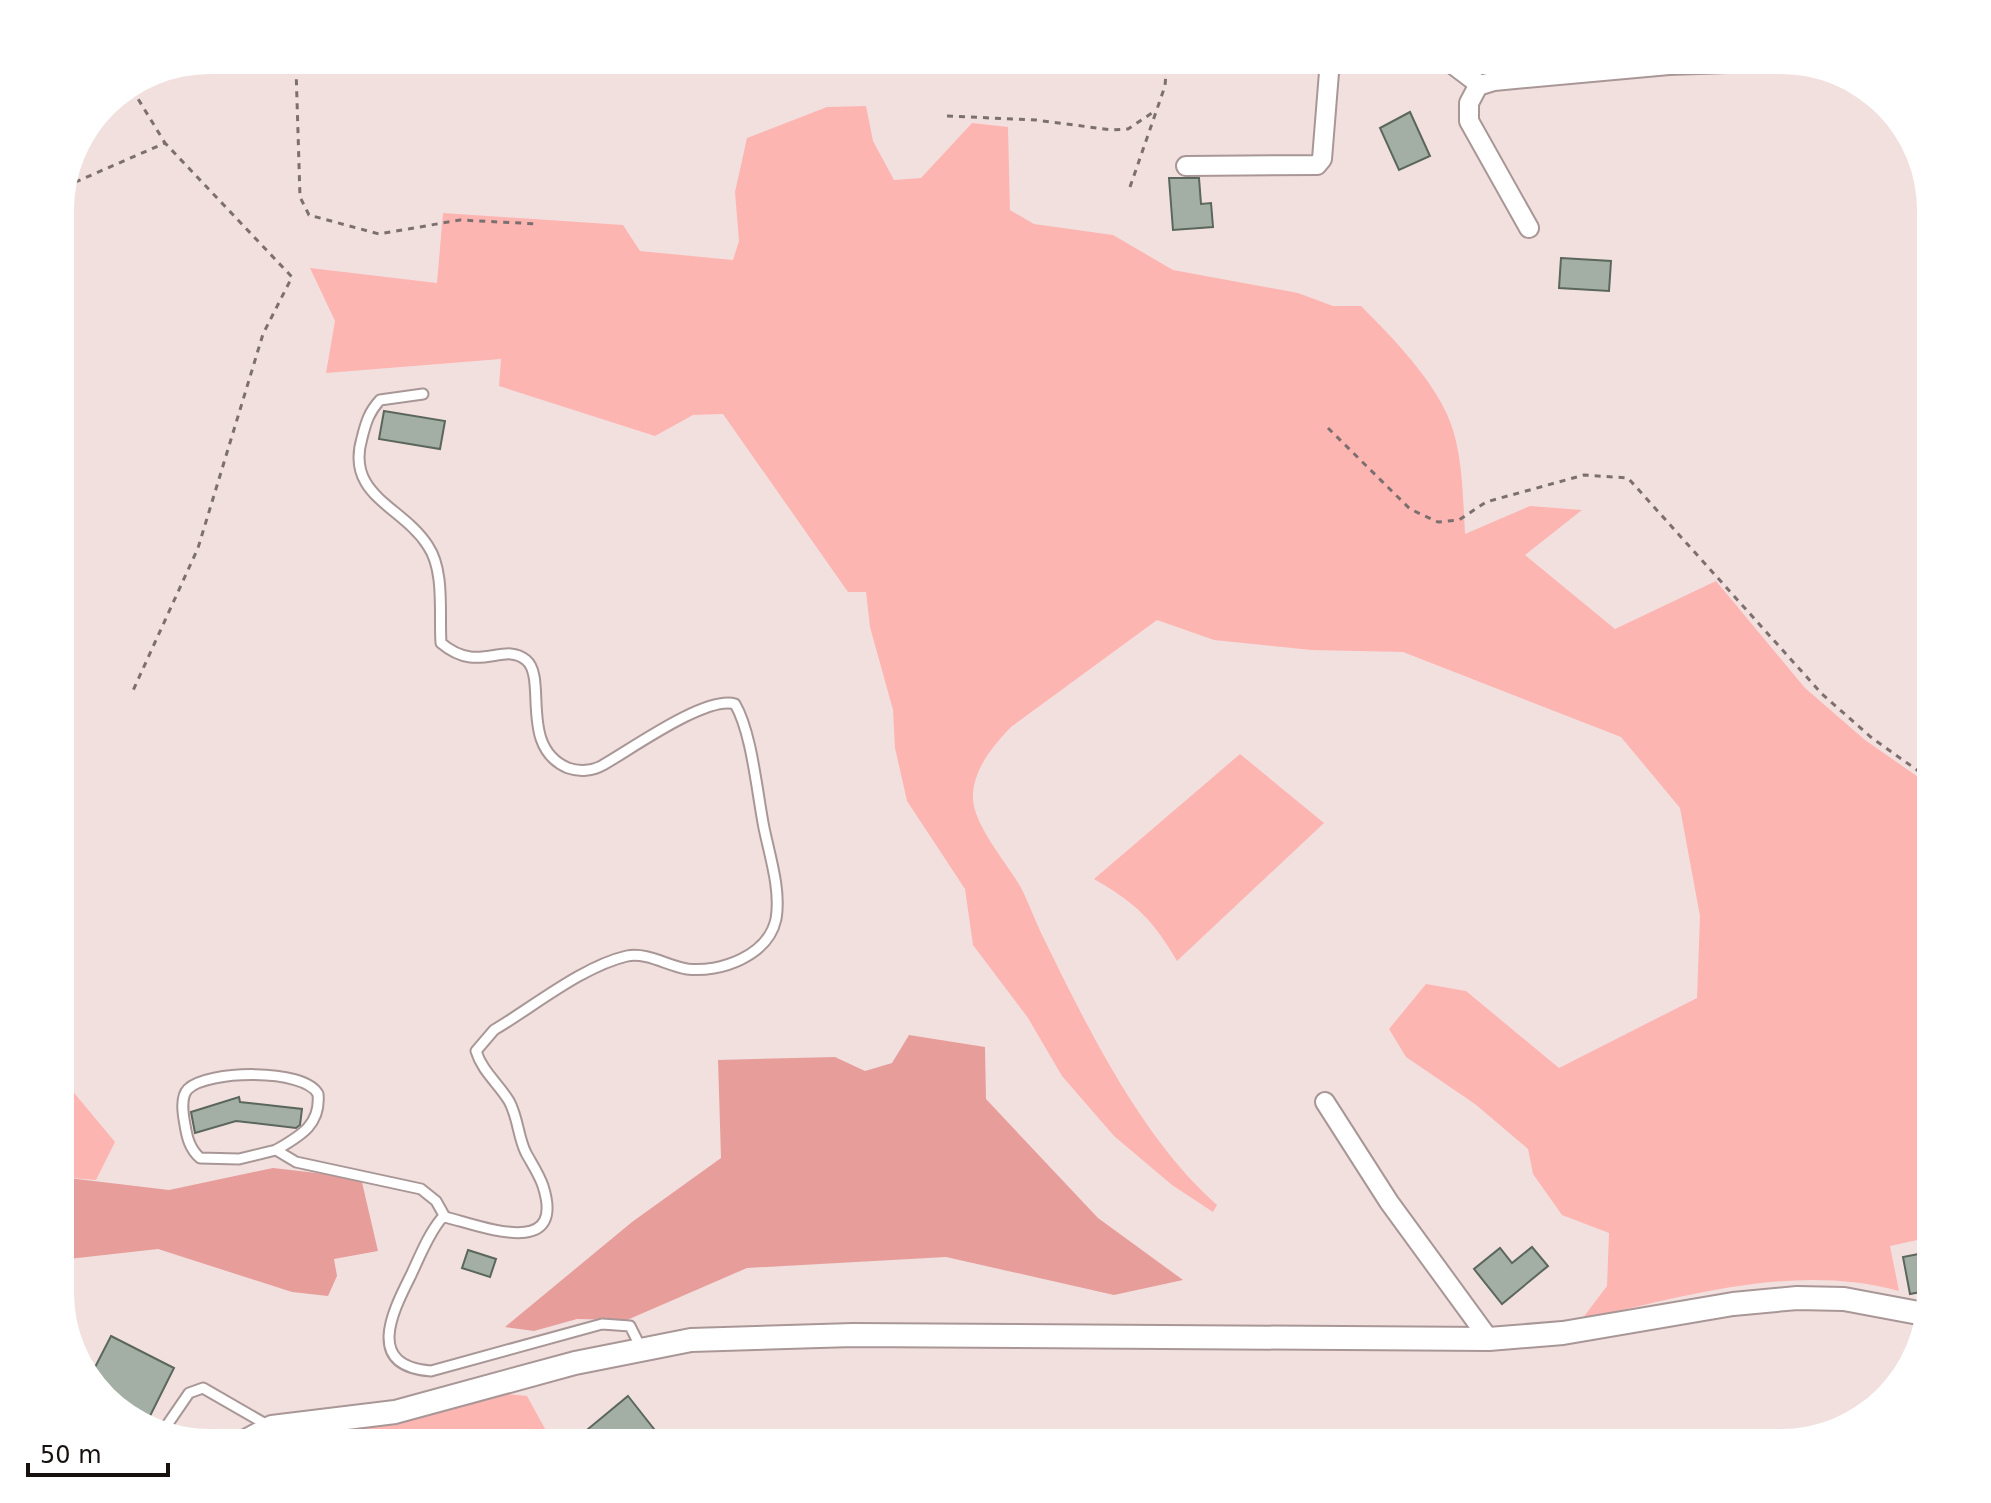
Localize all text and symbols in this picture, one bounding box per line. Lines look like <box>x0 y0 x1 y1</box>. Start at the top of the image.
scale bar <box>28 1427 168 1477</box>
text: 50 m <box>40 1441 102 1469</box>

